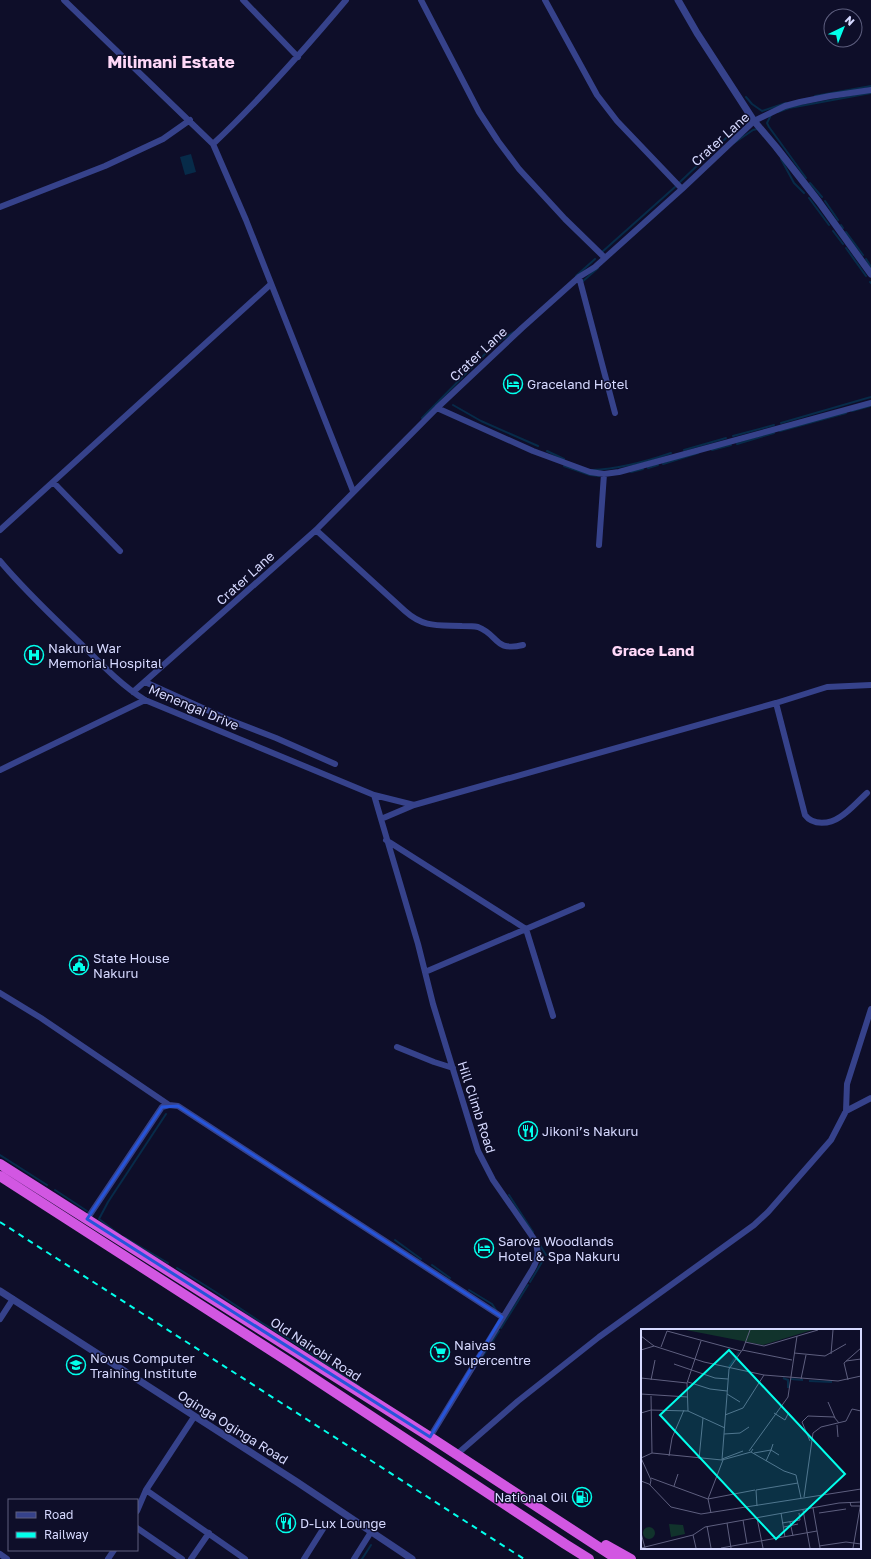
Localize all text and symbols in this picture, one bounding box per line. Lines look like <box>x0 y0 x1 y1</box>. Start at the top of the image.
north arrow <box>823 8 863 48</box>
text: N <box>843 13 858 28</box>
district label: Milimani Estate <box>107 51 235 72</box>
street label: Crater Lane <box>688 109 752 169</box>
street label: Crater Lane <box>446 323 510 385</box>
hotel icon: Graceland Hotel <box>502 373 524 395</box>
place label: Graceland Hotel <box>527 376 628 392</box>
street label: Crater Lane <box>213 548 277 608</box>
place label: Nakuru War Memorial Hospital <box>48 640 162 671</box>
district label: Grace Land <box>612 641 694 659</box>
hospital icon: Nakuru War Memorial Hospital <box>23 644 45 666</box>
street label: Menengai Drive <box>146 681 242 733</box>
place label: State House Nakuru <box>93 950 169 981</box>
public building icon: State House Nakuru <box>68 954 90 976</box>
street label: Hill Climb Road <box>455 1059 499 1155</box>
restaurant icon: Jikoni’s Nakuru <box>517 1120 539 1142</box>
place label: Jikoni’s Nakuru <box>542 1123 638 1139</box>
place label: Sarova Woodlands Hotel & Spa Nakuru <box>498 1233 620 1264</box>
hotel icon: Sarova Woodlands Hotel & Spa Nakuru <box>473 1237 495 1259</box>
street label: Old Nairobi Road <box>268 1314 364 1384</box>
inset map <box>641 1329 861 1549</box>
place label: Naivas Supercentre <box>454 1337 531 1368</box>
supermarket icon: Naivas Supercentre <box>429 1341 451 1363</box>
place label: Novus Computer Training Institute <box>90 1350 197 1381</box>
school or university icon: Novus Computer Training Institute <box>65 1354 87 1376</box>
street label: Oginga Oginga Road <box>175 1387 291 1467</box>
fuel station icon: National Oil <box>571 1486 593 1508</box>
place label: National Oil <box>494 1489 568 1505</box>
legend <box>8 1499 138 1551</box>
text: Road <box>44 1507 73 1522</box>
restaurant icon: D-Lux Lounge <box>275 1512 297 1534</box>
place label: D-Lux Lounge <box>300 1515 386 1531</box>
text: Railway <box>44 1527 89 1542</box>

